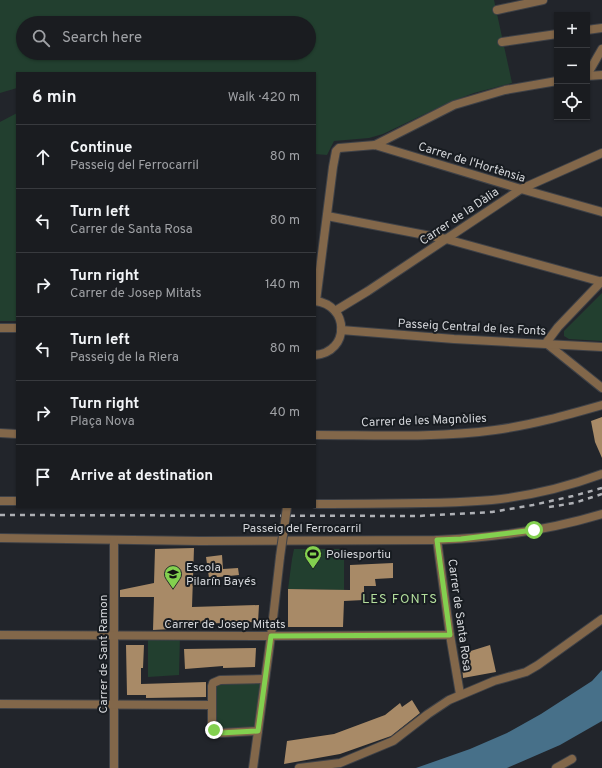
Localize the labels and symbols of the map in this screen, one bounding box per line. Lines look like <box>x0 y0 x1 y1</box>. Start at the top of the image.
street label: Carrer de l'Hortènsia <box>416 139 527 187</box>
street label: Carrer de la Dàlia <box>417 184 502 249</box>
street label: Passeig Central de les Fonts <box>397 316 547 340</box>
street label: Carrer de les Magnòlies <box>361 411 487 431</box>
street label: Passeig del Ferrocarril <box>243 521 362 537</box>
route start <box>525 521 543 539</box>
sports icon: Poliesportiu <box>303 544 323 569</box>
place label: Poliesportiu <box>326 547 391 563</box>
street label: Carrer de Santa Rosa <box>443 558 475 672</box>
place label: Escola Pilarín Bayés <box>186 560 256 590</box>
school or university icon: Escola Pilarín Bayés <box>163 564 183 589</box>
district label: LES FONTS <box>362 592 438 608</box>
street label: Carrer de Sant Ramon <box>96 595 112 713</box>
street label: Carrer de Josep Mitats <box>164 617 286 633</box>
route end <box>205 721 223 739</box>

